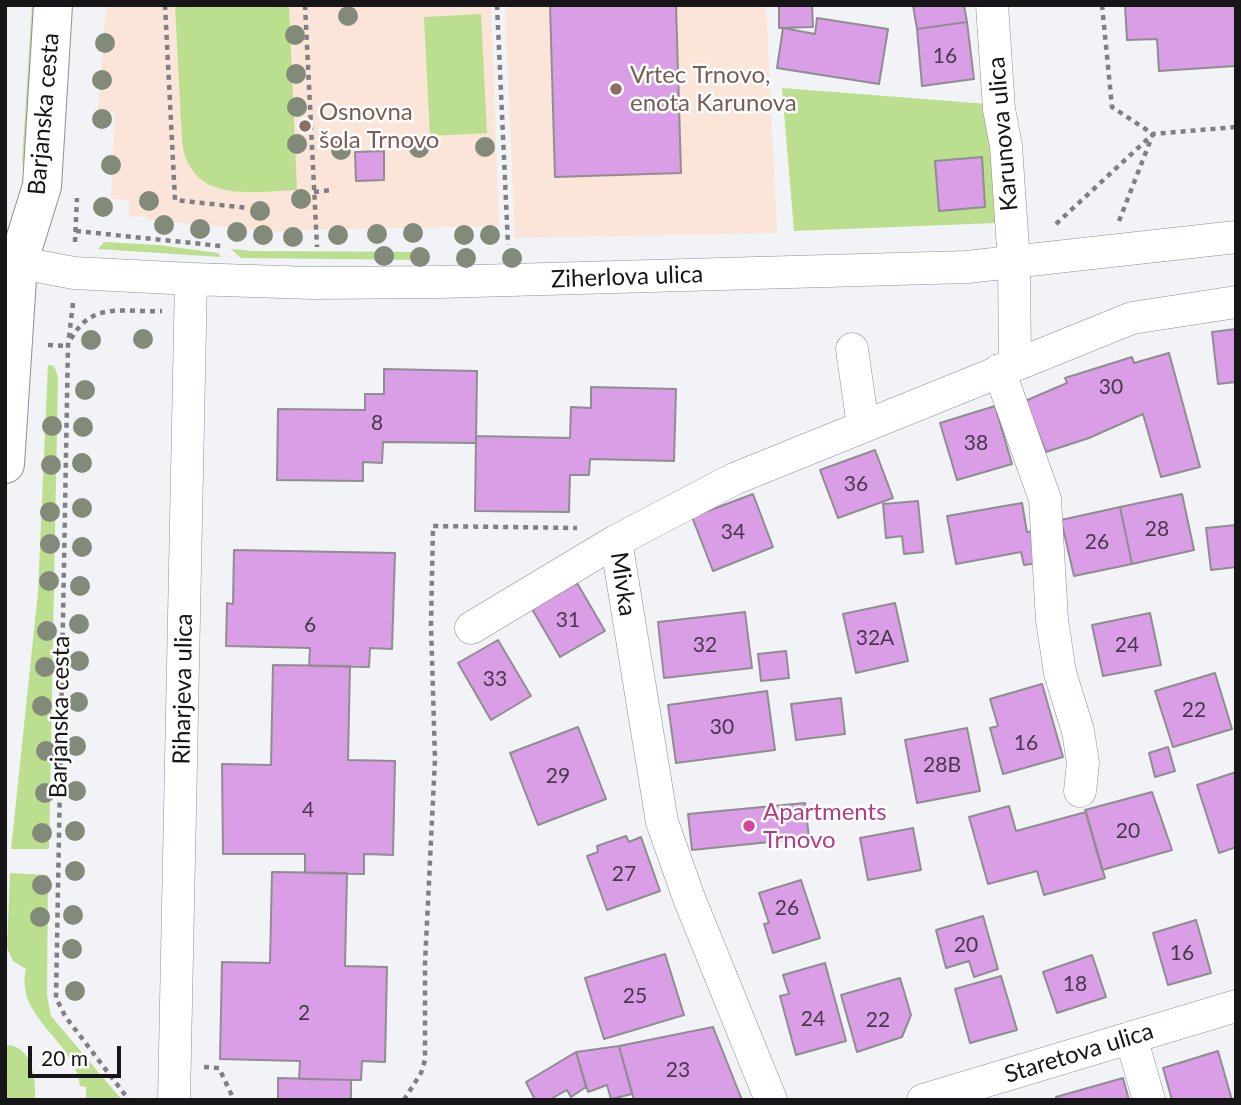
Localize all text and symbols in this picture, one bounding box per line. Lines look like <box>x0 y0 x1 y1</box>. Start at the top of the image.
street label: Barjanska cesta <box>23 32 65 196</box>
house number: 16 <box>933 43 957 69</box>
street label: Karunova ulica <box>982 56 1024 212</box>
place label: Vrtec Trnovo, enota Karunova <box>630 61 797 117</box>
marker: Vrtec Trnovo, enota Karunova <box>608 81 624 97</box>
place label: Osnovna šola Trnovo <box>319 98 439 154</box>
marker: Osnovna šola Trnovo <box>297 118 313 134</box>
street label: Ziherlova ulica <box>550 260 704 294</box>
house number: 30 <box>1099 374 1123 400</box>
house number: 8 <box>371 410 383 436</box>
house number: 38 <box>964 430 988 456</box>
house number: 36 <box>844 471 868 497</box>
house number: 28 <box>1145 516 1169 542</box>
house number: 34 <box>721 519 745 545</box>
house number: 26 <box>1085 529 1109 555</box>
street label: Mivka <box>604 550 642 618</box>
house number: 31 <box>556 607 580 633</box>
house number: 6 <box>304 612 316 638</box>
street label: Riharjeva ulica <box>167 613 199 765</box>
house number: 32A <box>856 625 894 651</box>
house number: 32 <box>693 632 717 658</box>
house number: 24 <box>1115 632 1139 658</box>
street label: Barjanska cesta <box>44 635 76 799</box>
house number: 33 <box>483 666 507 692</box>
house number: 22 <box>1182 697 1206 723</box>
house number: 30 <box>710 714 734 740</box>
house number: 16 <box>1014 730 1038 756</box>
house number: 28B <box>923 752 961 778</box>
house number: 29 <box>546 763 570 789</box>
house number: 4 <box>302 797 314 823</box>
place label: Apartments Trnovo <box>763 798 887 854</box>
marker: Apartments Trnovo <box>741 818 757 834</box>
house number: 20 <box>1116 818 1140 844</box>
house number: 27 <box>612 861 636 887</box>
house number: 26 <box>775 895 799 921</box>
house number: 20 <box>954 932 978 958</box>
house number: 16 <box>1170 940 1194 966</box>
house number: 18 <box>1063 971 1087 997</box>
house number: 25 <box>623 983 647 1009</box>
house number: 2 <box>298 1000 310 1026</box>
house number: 24 <box>801 1006 825 1032</box>
house number: 22 <box>866 1007 890 1033</box>
street label: Staretova ulica <box>1001 1017 1157 1089</box>
scale bar <box>32 1032 124 1076</box>
text: 20 m <box>41 1045 88 1070</box>
house number: 23 <box>666 1057 690 1083</box>

